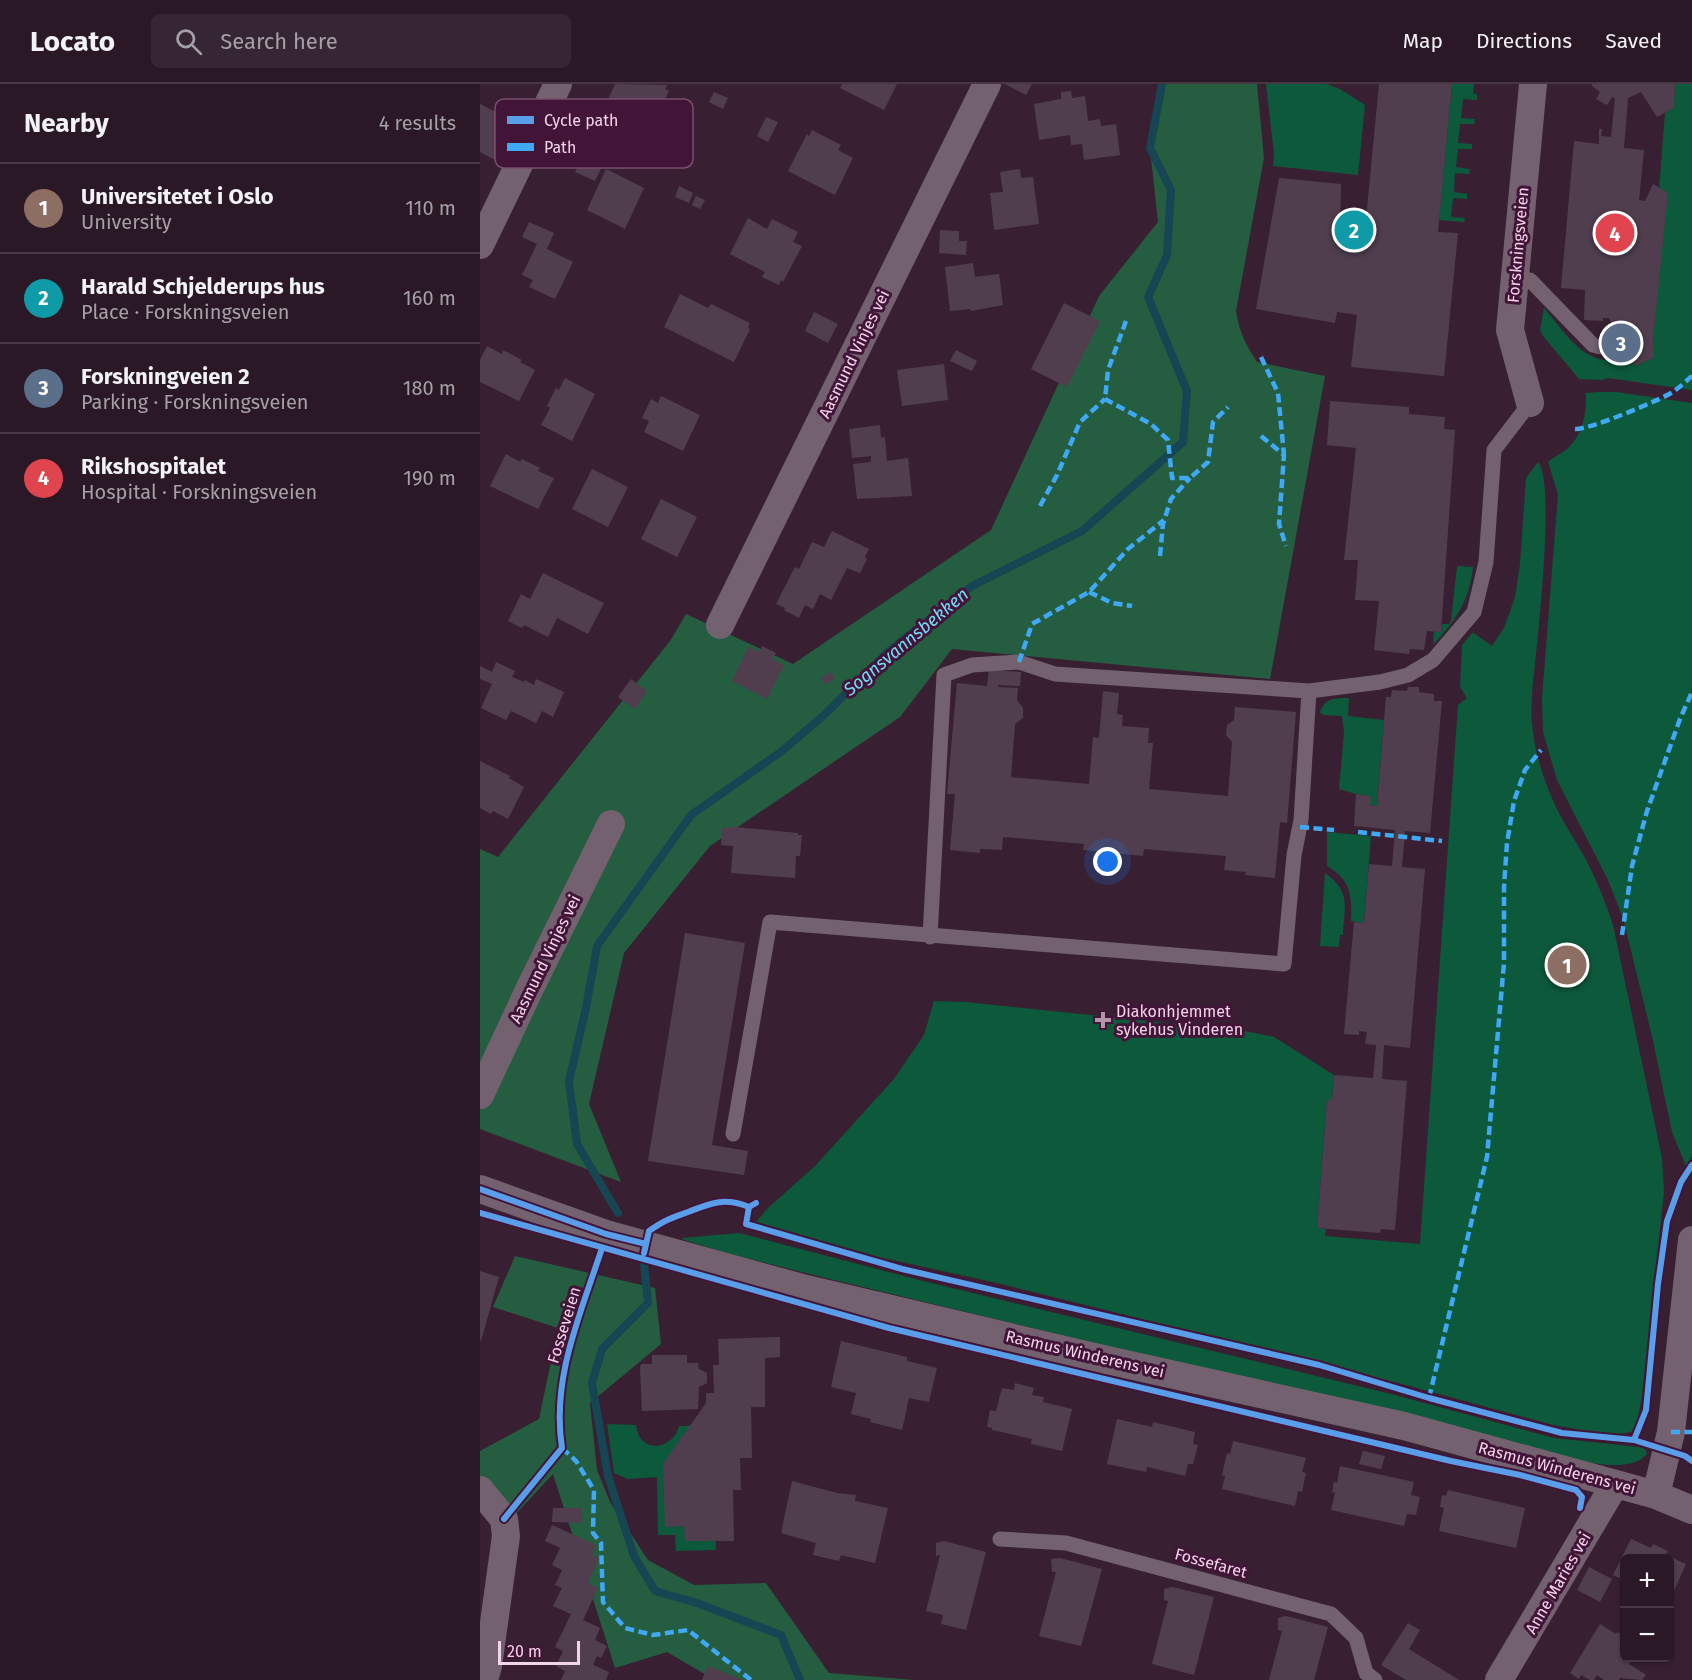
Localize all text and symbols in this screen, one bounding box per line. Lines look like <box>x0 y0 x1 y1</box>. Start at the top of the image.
search box <box>151 14 571 68</box>
text: Locato <box>30 25 115 58</box>
icon: search <box>172 25 205 58</box>
text: Search here <box>220 28 338 55</box>
text: Map <box>1403 28 1443 54</box>
text: Directions <box>1476 28 1572 54</box>
text: Saved <box>1605 28 1662 54</box>
legend <box>495 99 693 168</box>
text: Nearby <box>24 108 109 139</box>
text: 4 results <box>379 111 456 135</box>
text: Cycle path <box>544 111 618 130</box>
text: Path <box>544 138 576 157</box>
text: Universitetet i Oslo <box>81 183 274 210</box>
street label: Forskningsveien <box>1503 186 1533 304</box>
text: 1 <box>39 196 48 220</box>
text: 110 m <box>405 196 456 220</box>
pin: 2 <box>1334 208 1374 252</box>
text: University <box>81 210 172 234</box>
pin: 4 <box>1596 210 1634 256</box>
text: Harald Schjelderups hus <box>81 273 325 300</box>
text: 2 <box>38 286 49 310</box>
text: 160 m <box>403 286 456 310</box>
street label: Aasmund Vinjes vei <box>815 287 893 421</box>
text: Place · Forskningsveien <box>81 300 290 324</box>
pin: 3 <box>1602 320 1640 366</box>
text: Forskningveien 2 <box>81 363 250 390</box>
text: 3 <box>38 376 49 400</box>
text: 180 m <box>403 376 456 400</box>
text: Parking · Forskningsveien <box>81 390 309 414</box>
text: Rikshospitalet <box>81 453 226 480</box>
text: 4 <box>38 466 49 490</box>
text: 190 m <box>403 466 456 490</box>
text: Hospital · Forskningsveien <box>81 480 317 504</box>
water label: Sognsvannsbekken <box>838 583 973 701</box>
your location <box>1093 847 1122 876</box>
street label: Aasmund Vinjes vei <box>506 892 584 1026</box>
pin: 1 <box>1548 942 1586 988</box>
place label: Diakonhjemmet sykehus Vinderen <box>1116 1002 1243 1039</box>
marker: Diakonhjemmet sykehus Vinderen <box>1094 1011 1112 1029</box>
street label: Fosseveien <box>543 1284 585 1366</box>
street label: Rasmus Winderens vei <box>1004 1326 1166 1382</box>
street label: Rasmus Winderens vei <box>1476 1438 1638 1498</box>
street label: Anne Maries vei <box>1521 1529 1595 1637</box>
street label: Fossefaret <box>1173 1544 1249 1582</box>
map controls <box>1620 1554 1674 1662</box>
button: + <box>1620 1554 1674 1608</box>
button: − <box>1620 1608 1674 1662</box>
scale bar <box>498 1638 580 1666</box>
text: 20 m <box>507 1642 542 1661</box>

